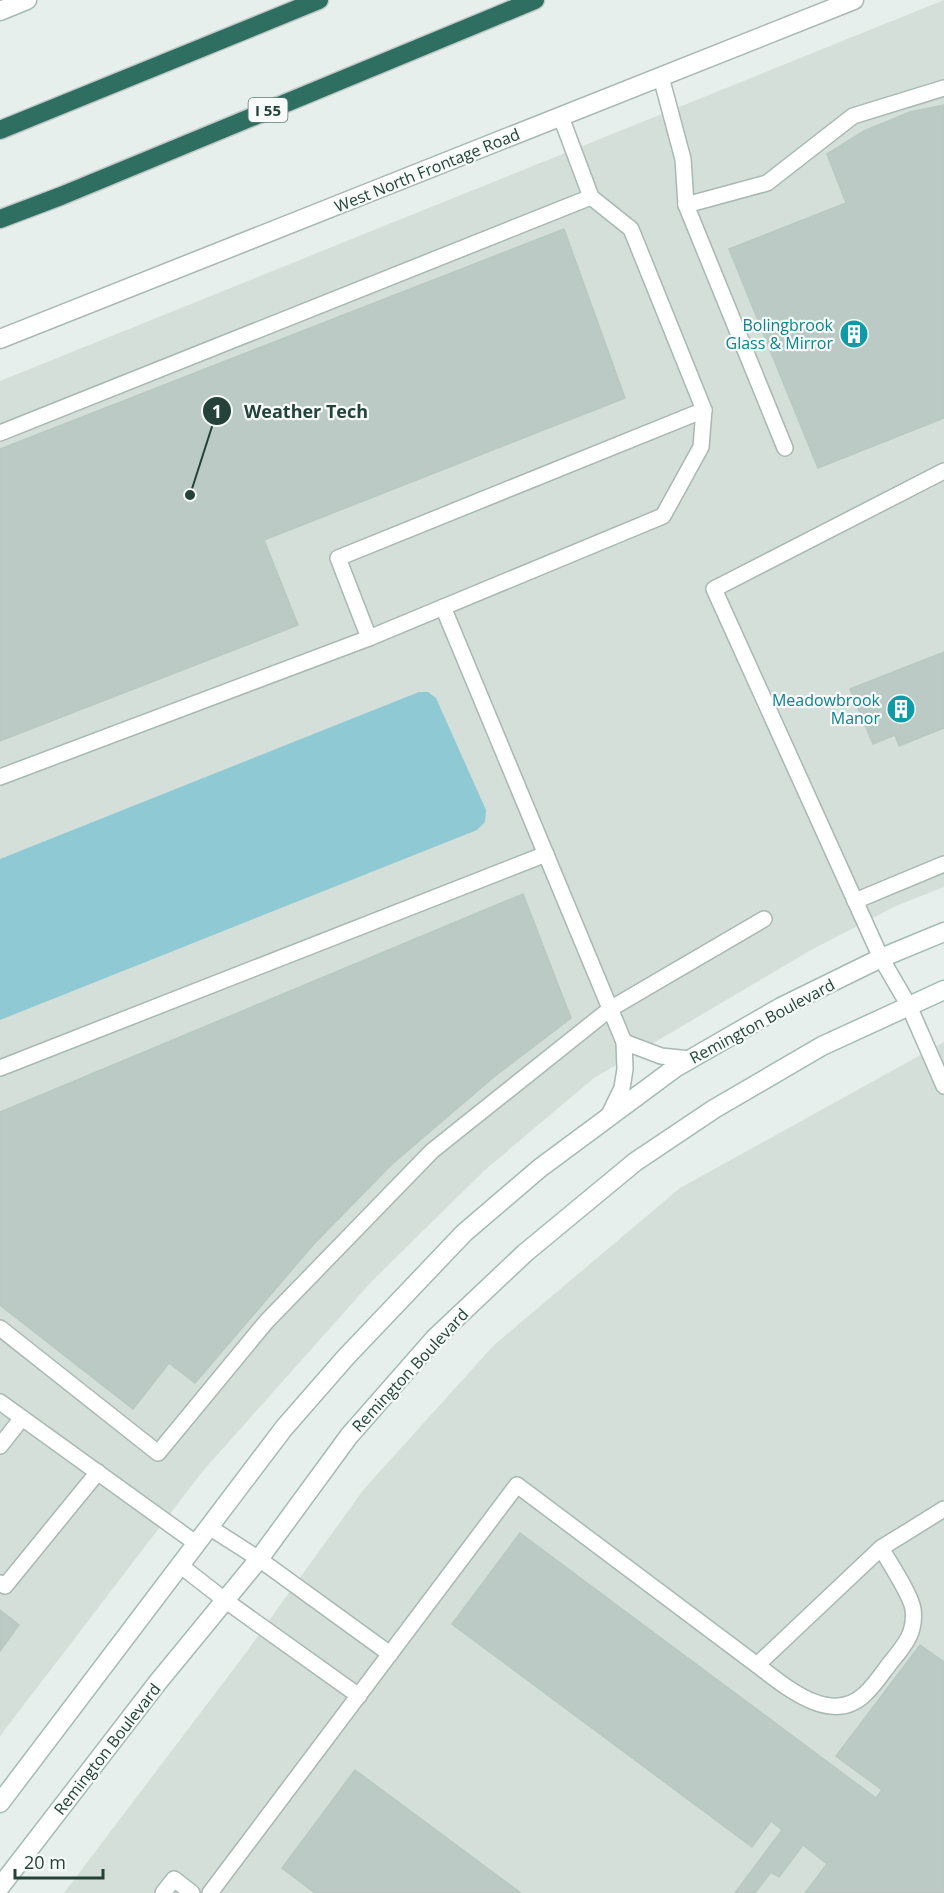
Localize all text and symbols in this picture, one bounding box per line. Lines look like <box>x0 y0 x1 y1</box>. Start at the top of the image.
road number: I 55 <box>248 98 288 122</box>
street label: West North Frontage Road <box>331 123 523 217</box>
place label: Bolingbrook Glass & Mirror <box>726 314 834 354</box>
building icon: Bolingbrook Glass & Mirror <box>838 318 870 350</box>
callout: Weather Tech <box>202 393 380 429</box>
text: 1 <box>212 399 222 423</box>
text: Weather Tech <box>244 399 368 423</box>
place label: Meadowbrook Manor <box>772 689 881 729</box>
building icon: Meadowbrook Manor <box>885 693 917 725</box>
street label: Remington Boulevard <box>686 973 838 1069</box>
street label: Remington Boulevard <box>347 1303 473 1437</box>
street label: Remington Boulevard <box>49 1679 165 1819</box>
scale bar <box>15 1842 104 1880</box>
text: 20 m <box>24 1850 66 1874</box>

